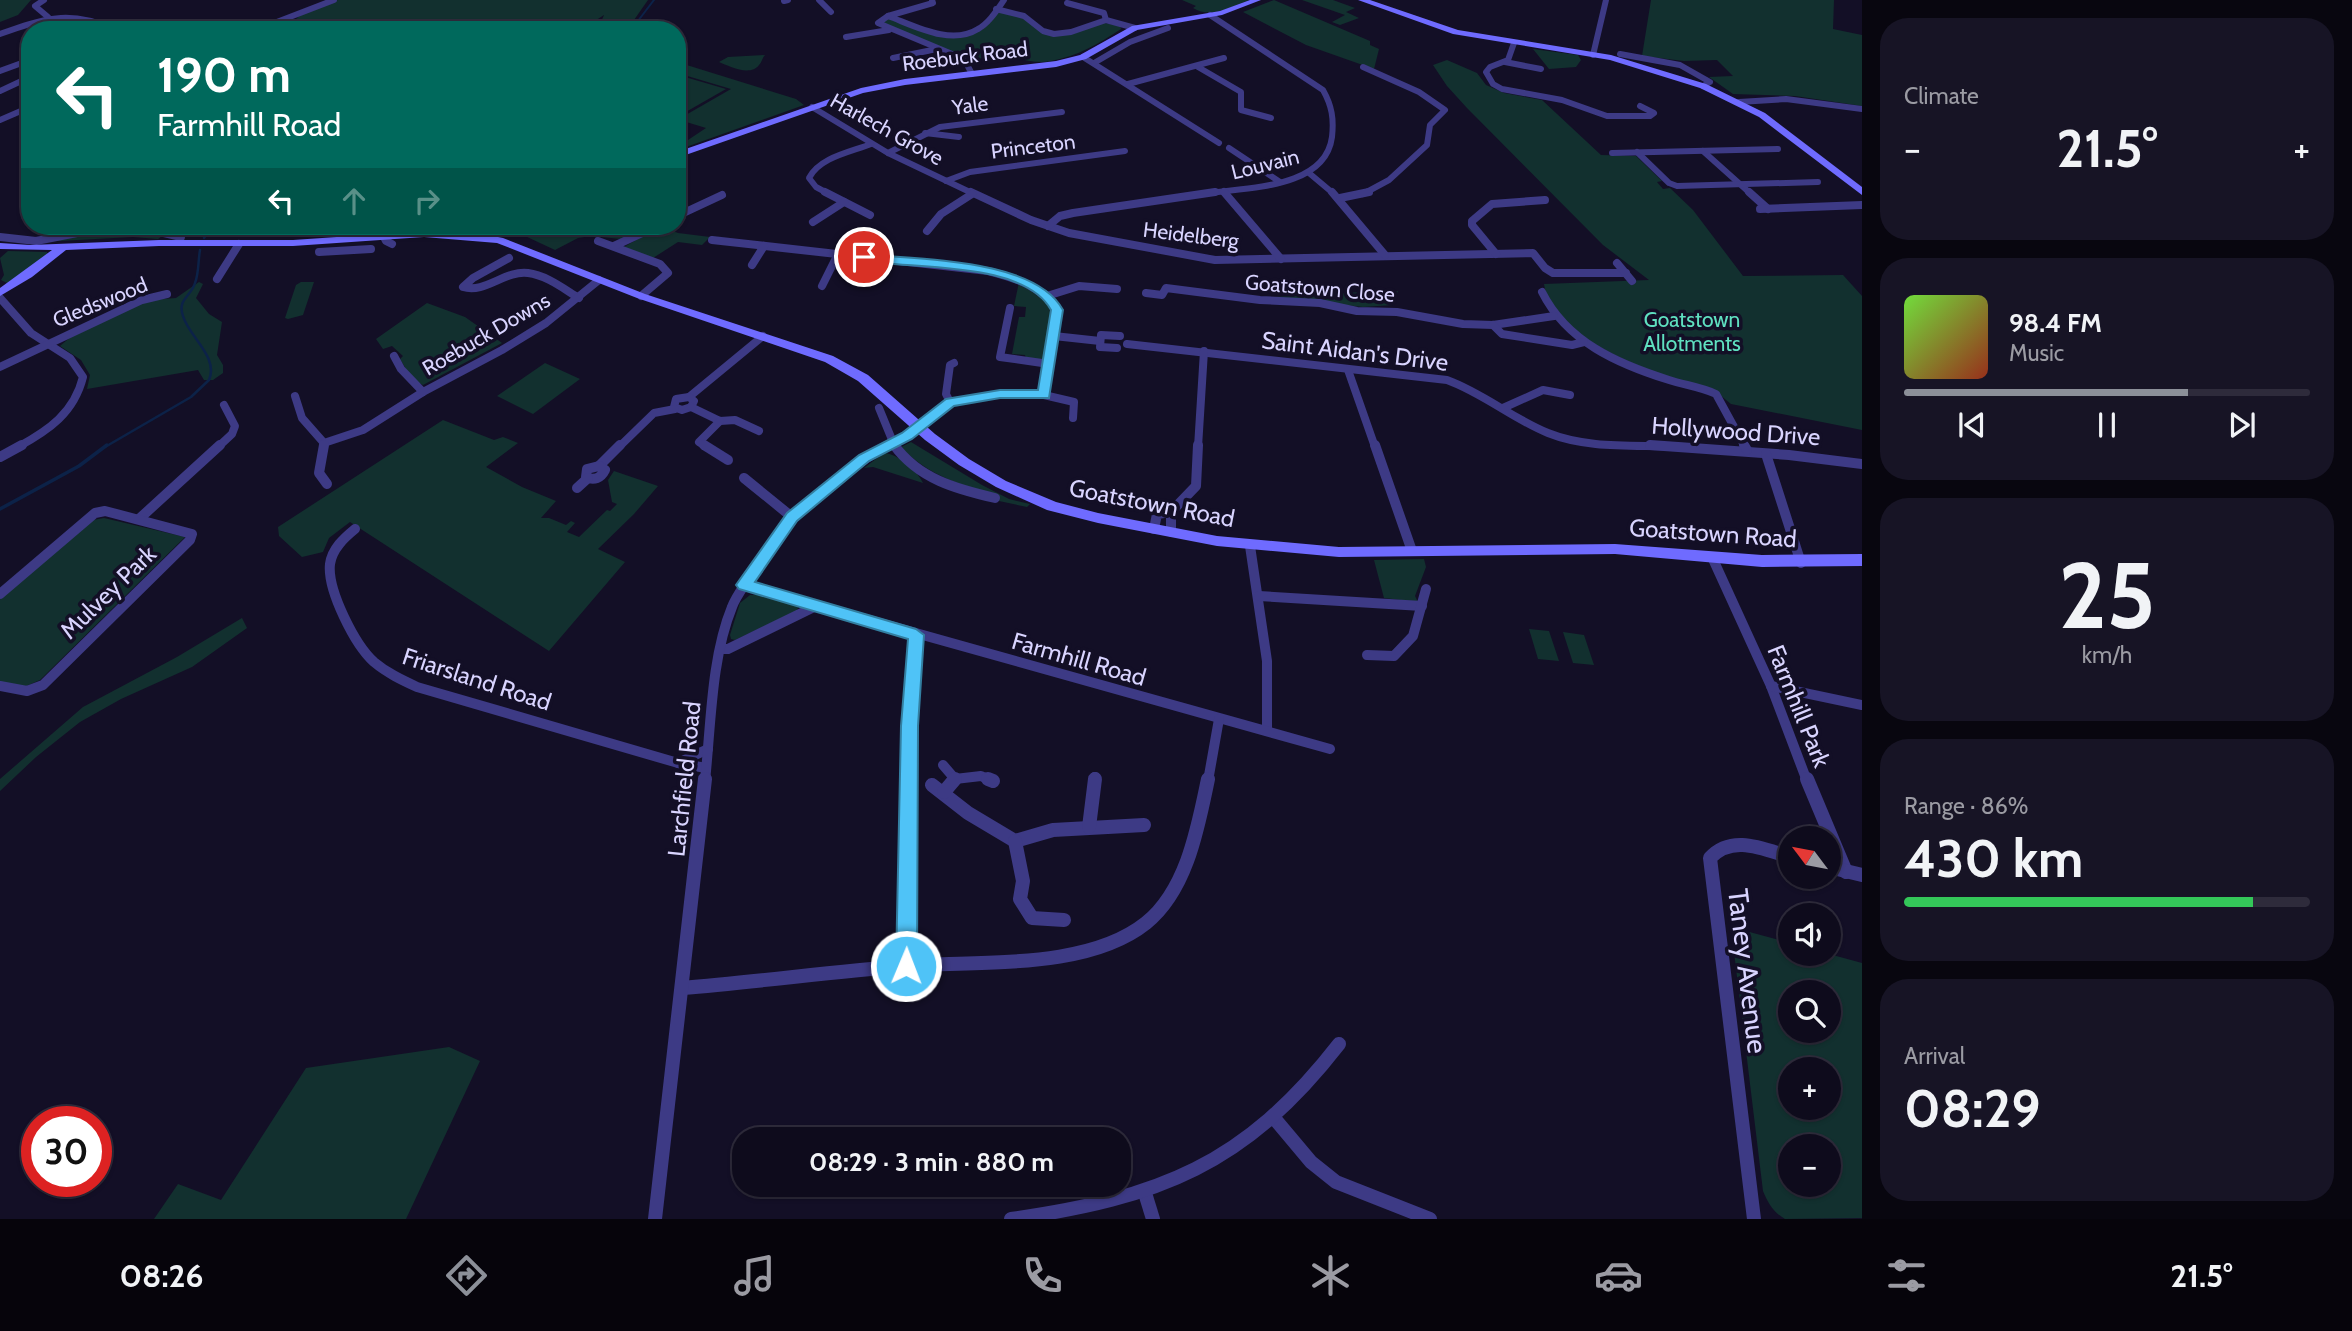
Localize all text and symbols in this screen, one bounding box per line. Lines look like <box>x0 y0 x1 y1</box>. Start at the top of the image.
street label: Roebuck Road <box>901 36 1029 76</box>
text: 190 m <box>157 45 291 104</box>
icon: left <box>42 49 133 140</box>
text: Climate <box>1904 82 1979 110</box>
street label: Harlech Grove <box>826 88 948 170</box>
street label: Yale <box>950 90 990 120</box>
text: Farmhill Road <box>157 105 341 144</box>
text: 21.5° <box>2056 117 2158 180</box>
text: − <box>1904 125 1921 172</box>
text: + <box>2293 125 2310 172</box>
street label: Princeton <box>989 128 1077 164</box>
street label: Louvain <box>1228 143 1302 185</box>
icon: left <box>262 182 300 220</box>
icon: ahead <box>335 182 373 220</box>
icon: right <box>408 182 446 220</box>
street label: Heidelberg <box>1142 217 1241 253</box>
pin <box>834 227 894 287</box>
icon: arrive <box>845 238 883 276</box>
street label: Goatstown Close <box>1244 269 1396 307</box>
street label: Gledswood <box>49 272 151 332</box>
street label: Roebuck Downs <box>418 287 554 381</box>
park label: Goatstown Allotments <box>1643 307 1741 356</box>
text: 98.4 FM <box>2009 307 2102 339</box>
street label: Saint Aidan's Drive <box>1260 325 1450 377</box>
text: Music <box>2009 339 2064 367</box>
icon: previous <box>1953 406 1991 444</box>
icon: pause <box>2088 406 2126 444</box>
icon: next <box>2223 406 2261 444</box>
street label: Hollywood Drive <box>1651 411 1821 451</box>
street label: Goatstown Road <box>1067 473 1237 533</box>
street label: Goatstown Road <box>1628 513 1798 553</box>
street label: Mulvey Park <box>54 539 162 645</box>
text: 25 <box>2058 540 2156 651</box>
street label: Farmhill Road <box>1009 626 1149 692</box>
street label: Friarsland Road <box>399 641 555 717</box>
street label: Farmhill Park <box>1761 641 1837 772</box>
text: km/h <box>2082 641 2132 669</box>
street label: Larchfield Road <box>661 700 707 858</box>
text: Range · 86% <box>1904 792 2028 820</box>
north arrow <box>1778 826 1841 889</box>
map controls <box>1778 826 1841 1197</box>
text: 430 km <box>1904 827 2083 890</box>
street label: Taney Avenue <box>1721 887 1775 1055</box>
button: sound <box>1778 903 1841 966</box>
position arrow <box>869 929 943 1003</box>
button: search <box>1778 980 1841 1043</box>
text: Arrival <box>1904 1042 1965 1070</box>
button: + <box>1778 1057 1841 1120</box>
text: 08:29 <box>1904 1077 2040 1140</box>
speed limit sign: 30 <box>21 1106 112 1197</box>
button: − <box>1778 1134 1841 1197</box>
text: 08:29 · 3 min · 880 m <box>809 1146 1054 1178</box>
icon: directions <box>442 1251 491 1300</box>
icon: music <box>730 1251 779 1300</box>
icon: phone <box>1018 1251 1067 1300</box>
icon: climate <box>1306 1251 1355 1300</box>
icon: car <box>1594 1251 1643 1300</box>
icon: filters <box>1882 1251 1931 1300</box>
text: 08:26 <box>119 1256 203 1295</box>
text: 21.5° <box>2170 1256 2232 1295</box>

